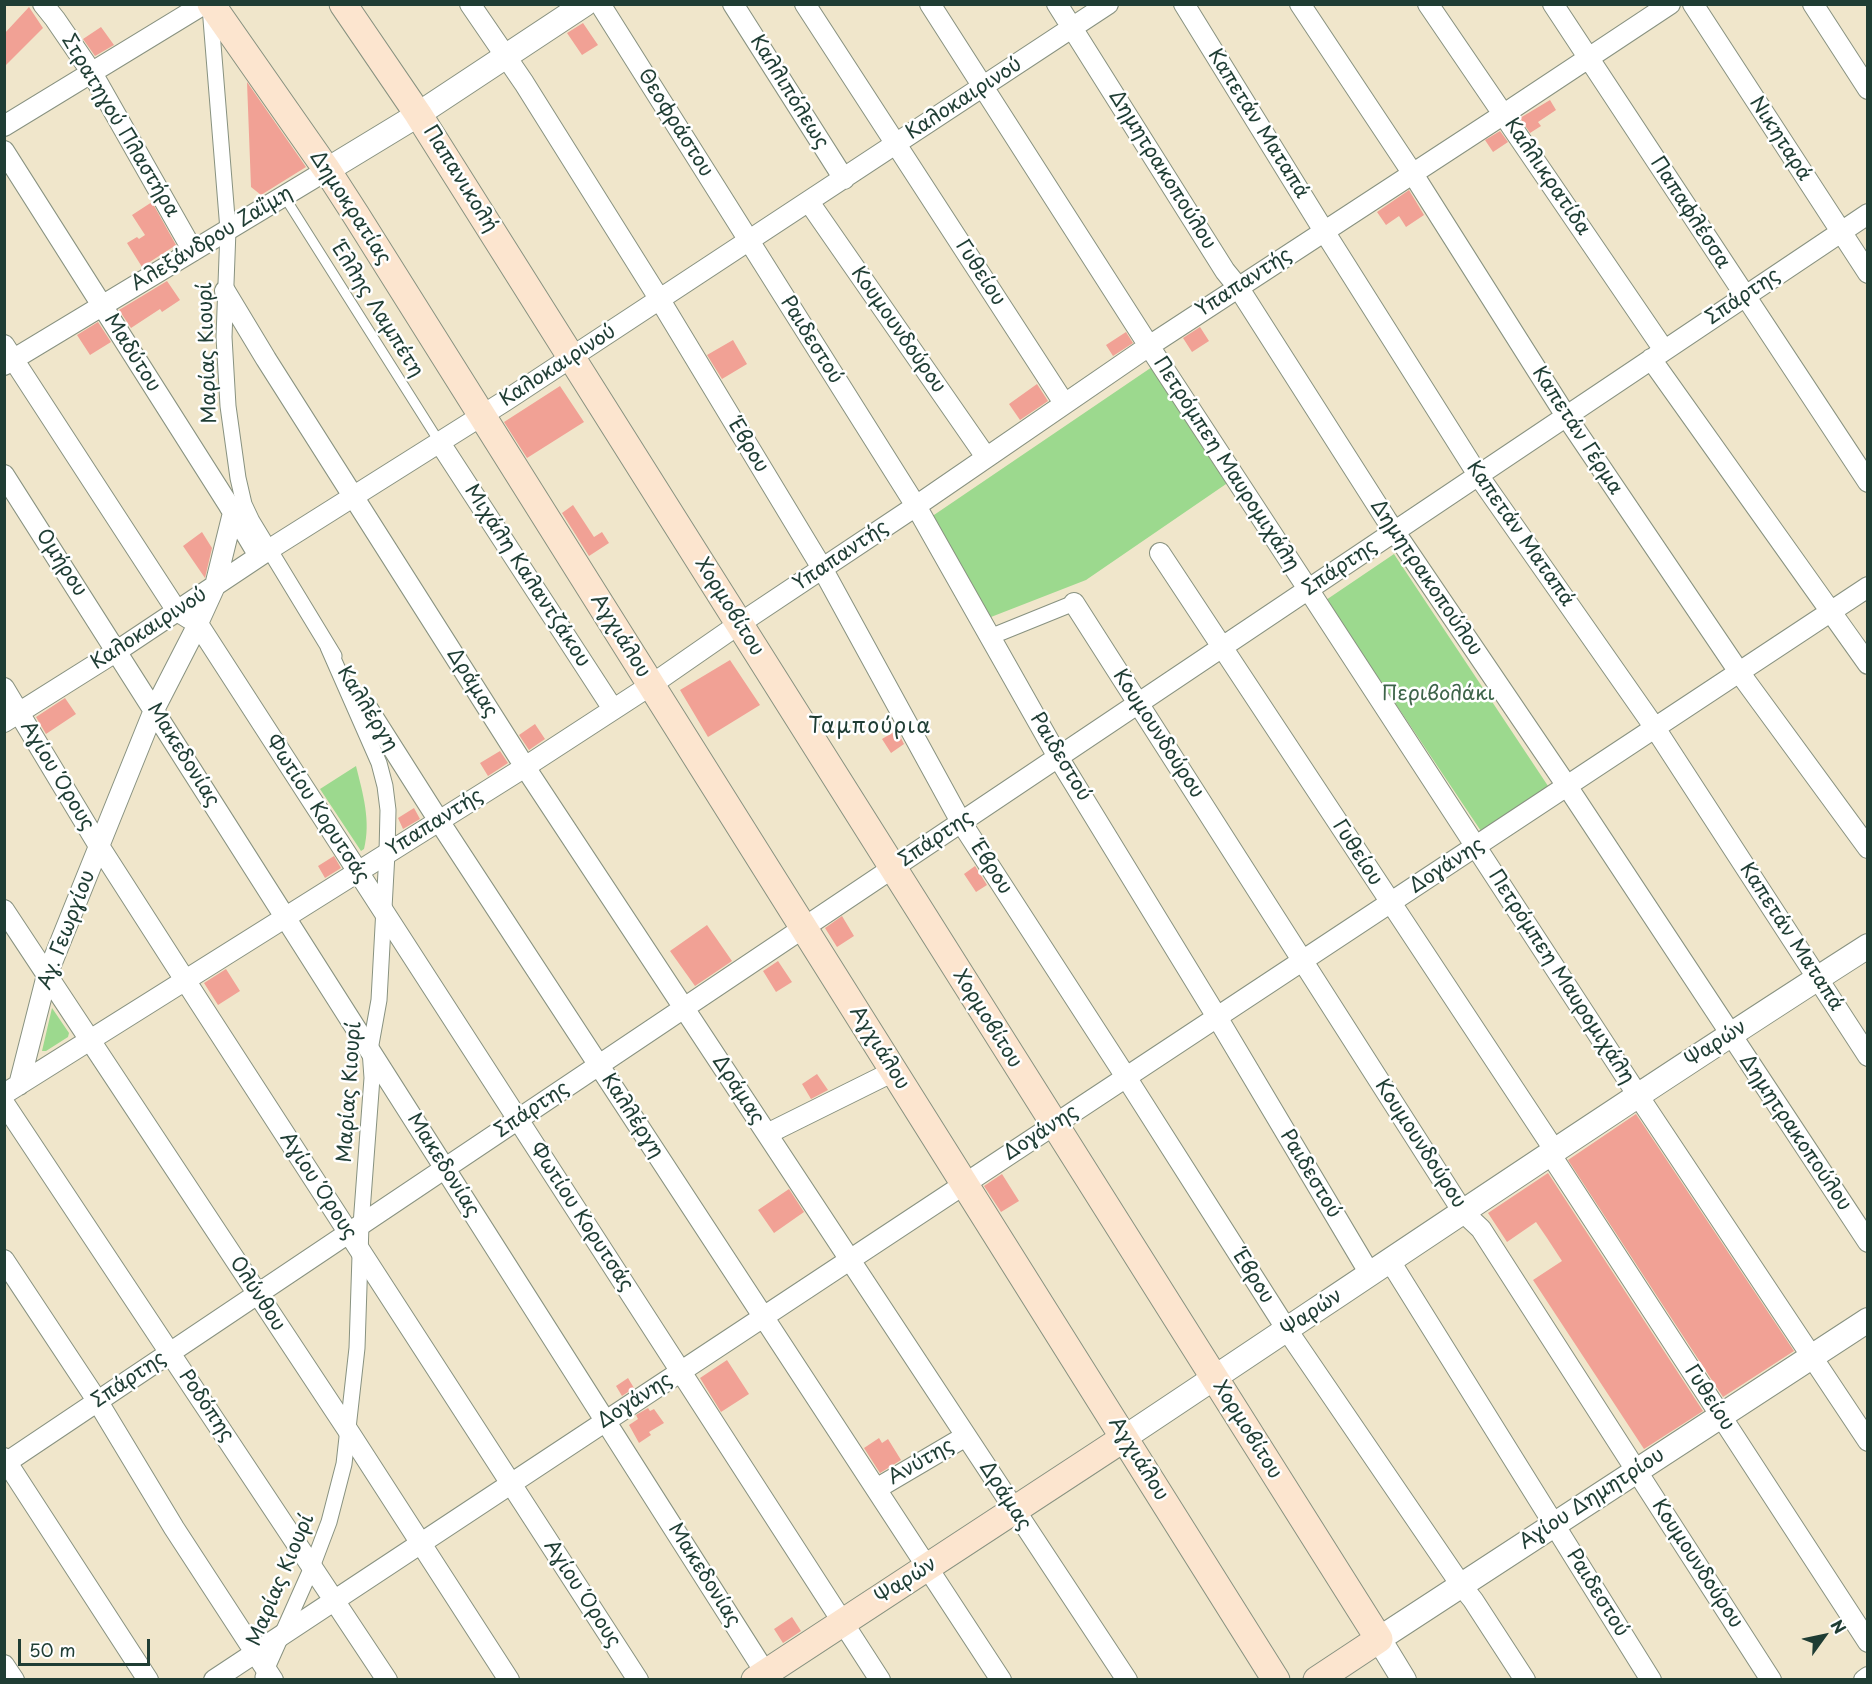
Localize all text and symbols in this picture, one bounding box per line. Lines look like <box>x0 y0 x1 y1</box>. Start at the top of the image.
street label: Στρατηγού Πλαστήρα <box>56 30 184 222</box>
street label: Καλλιπόλεως <box>744 31 834 153</box>
street label: Καπετάν Ματαπά <box>1202 45 1314 203</box>
street label: Καλοκαιρινού <box>902 53 1026 145</box>
street label: Θεοφράστου <box>632 64 718 182</box>
street label: Δημητρακοπούλου <box>1103 86 1221 254</box>
street label: Νικηταρά <box>1744 92 1816 186</box>
street label: Καλλικρατίδα <box>1499 114 1595 240</box>
street label: Παπανικολή <box>418 121 502 237</box>
street label: Δημοκρατίας <box>304 147 396 269</box>
street label: Παπαφλέσσα <box>1645 153 1735 273</box>
street label: Αλεξάνδρου Ζαΐμη <box>127 181 297 297</box>
street label: Γυθείου <box>950 236 1010 310</box>
street label: Έλλης Λαμπέτη <box>326 238 428 382</box>
street label: Υπαπαντής <box>1192 243 1296 323</box>
street label: Κουμουνδούρου <box>845 262 951 398</box>
street label: Σπάρτης <box>1701 264 1785 330</box>
street label: Μαρίας Κιουρί <box>194 282 222 424</box>
street label: Ραιδεστού <box>775 292 847 388</box>
street label: Μαδύτου <box>99 309 165 397</box>
street label: Καλοκαιρινού <box>496 320 620 412</box>
street label: Πετρόμπεη Μαυρομιχάλη <box>1148 353 1304 575</box>
street label: Καπετάν Γέρμα <box>1527 362 1627 500</box>
street label: Έβρου <box>723 415 773 477</box>
street label: Καπετάν Ματαπά <box>1461 457 1579 611</box>
street label: Μιχάλη Καλαντζάκου <box>459 480 595 672</box>
street label: Δημητρακοπούλου <box>1365 495 1487 661</box>
street label: Υπαπαντής <box>789 516 893 596</box>
street label: Ομήρου <box>30 525 92 601</box>
street label: Σπάρτης <box>1298 535 1382 601</box>
street label: Χορμοβίτου <box>689 553 769 661</box>
street label: Καλοκαιρινού <box>87 583 211 675</box>
street label: Αγχιάλου <box>585 590 655 682</box>
street label: Δράμας <box>441 644 503 722</box>
street label: Καλλέργη <box>331 662 403 756</box>
street label: Κουμουνδούρου <box>1107 665 1209 803</box>
park label: Περιβολάκι <box>1381 682 1495 706</box>
street label: Μακεδονίας <box>142 699 224 811</box>
street label: Ραιδεστού <box>1024 708 1096 806</box>
district label: Ταμπούρια <box>808 714 932 740</box>
street label: Αγίου Όρους <box>15 717 99 835</box>
street label: Φωτίου Κορυτσάς <box>260 730 374 888</box>
street label: Υπαπαντής <box>382 784 488 862</box>
street label: Σπάρτης <box>894 806 978 872</box>
street label: Γυθείου <box>1327 816 1387 890</box>
street label: Δογάνης <box>1405 833 1489 899</box>
street label: Έβρου <box>965 837 1017 899</box>
street label: Καπετάν Ματαπά <box>1734 858 1848 1016</box>
street label: Πετρόμπεη Μαυρομιχάλη <box>1483 866 1639 1088</box>
street label: Αγ. Γεωργίου <box>33 867 101 993</box>
street label: Χορμοβίτου <box>947 965 1027 1073</box>
street label: Αγχιάλου <box>844 1002 914 1094</box>
street label: Ψαρών <box>1681 1015 1751 1073</box>
street label: Μαρίας Κιουρί <box>333 1021 367 1163</box>
street label: Δημητρακοπούλου <box>1734 1050 1856 1216</box>
street label: Δράμας <box>707 1051 769 1129</box>
street label: Καλλέργη <box>596 1069 668 1163</box>
street label: Κουμουνδούρου <box>1369 1075 1471 1213</box>
street label: Σπάρτης <box>490 1077 574 1143</box>
street label: Δογάνης <box>999 1100 1083 1166</box>
street label: Μακεδονίας <box>402 1109 484 1221</box>
street label: Ραιδεστού <box>1274 1125 1346 1223</box>
street label: Αγίου Όρους <box>274 1128 362 1244</box>
street label: Φωτίου Κορυτσάς <box>524 1138 638 1296</box>
street label: Έβρου <box>1227 1246 1279 1308</box>
street label: Ολύνθου <box>224 1252 290 1336</box>
street label: Ψαρών <box>1277 1284 1347 1342</box>
street label: Σπάρτης <box>87 1347 171 1413</box>
street label: Γυθείου <box>1679 1361 1739 1435</box>
street label: Ροδόπης <box>173 1365 239 1447</box>
street label: Δογάνης <box>593 1368 677 1434</box>
street label: Χορμοβίτου <box>1207 1376 1287 1484</box>
street label: Αγχιάλου <box>1103 1413 1173 1505</box>
street label: Ανύτης <box>884 1434 958 1490</box>
street label: Αγίου Δημητρίου <box>1515 1443 1669 1555</box>
street label: Δράμας <box>974 1457 1036 1535</box>
street label: Κουμουνδούρου <box>1646 1495 1748 1633</box>
street label: Μαρίας Κιουρί <box>242 1510 320 1650</box>
street label: Μακεδονίας <box>663 1519 745 1631</box>
street label: Αγίου Όρους <box>538 1536 626 1652</box>
street label: Ραιδεστού <box>1561 1545 1633 1641</box>
street label: Ψαρών <box>871 1552 941 1610</box>
north arrow <box>1794 1606 1854 1666</box>
text: N <box>1826 1614 1853 1638</box>
scale bar <box>21 1627 153 1665</box>
text: 50 m <box>29 1636 76 1663</box>

